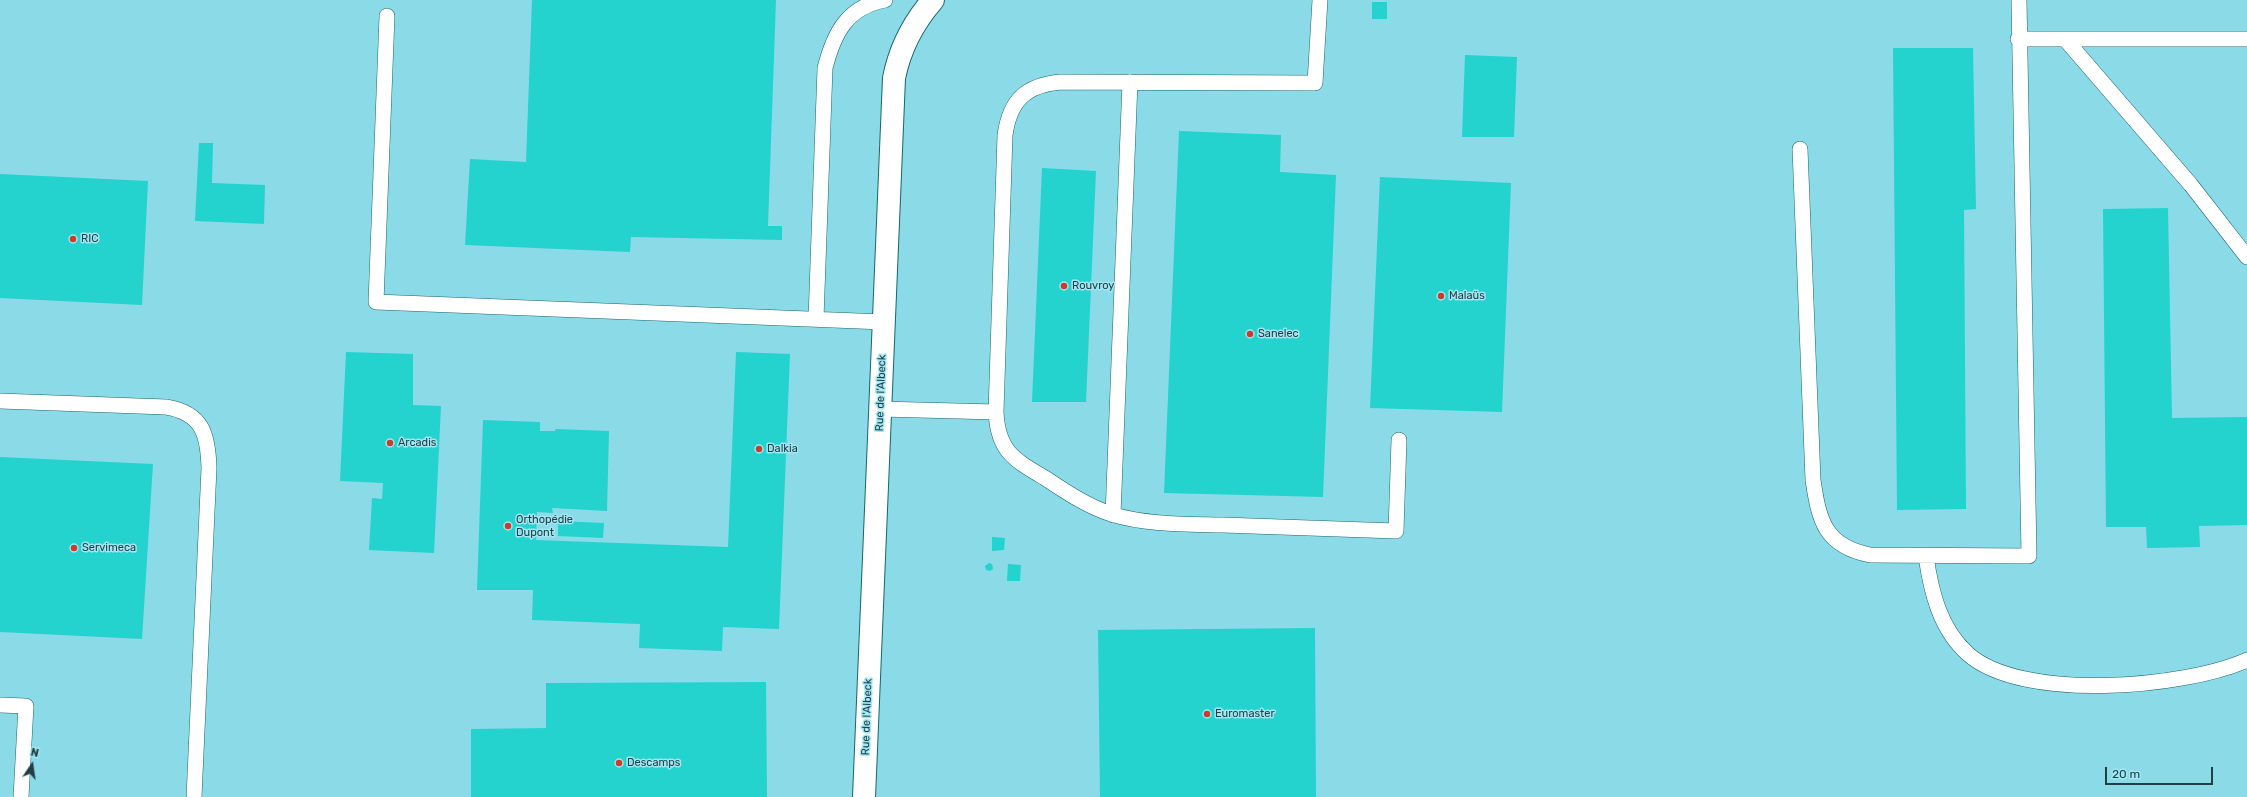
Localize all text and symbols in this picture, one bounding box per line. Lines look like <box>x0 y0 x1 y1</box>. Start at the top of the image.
place label: RIC <box>81 232 99 246</box>
marker: RIC <box>68 234 78 244</box>
place label: Rouvroy <box>1072 279 1114 293</box>
marker: Rouvroy <box>1059 281 1069 291</box>
place label: Malaüs <box>1449 289 1485 303</box>
marker: Malaüs <box>1436 291 1446 301</box>
place label: Sanelec <box>1258 327 1299 341</box>
marker: Sanelec <box>1245 329 1255 339</box>
street label: Rue de l'Albeck <box>873 354 889 432</box>
place label: Arcadis <box>398 436 436 450</box>
marker: Arcadis <box>385 438 395 448</box>
place label: Dalkia <box>767 442 798 456</box>
marker: Dalkia <box>754 444 764 454</box>
place label: Orthopédie Dupont <box>516 513 573 539</box>
marker: Orthopédie Dupont <box>503 521 513 531</box>
place label: Servimeca <box>82 541 136 555</box>
marker: Servimeca <box>69 543 79 553</box>
street label: Rue de l'Albeck <box>859 678 875 756</box>
place label: Euromaster <box>1215 707 1275 721</box>
marker: Euromaster <box>1202 709 1212 719</box>
north arrow <box>12 745 52 785</box>
text: N <box>29 746 40 760</box>
place label: Descamps <box>627 756 680 770</box>
marker: Descamps <box>614 758 624 768</box>
scale bar <box>2107 759 2215 785</box>
text: 20 m <box>2112 767 2140 781</box>

